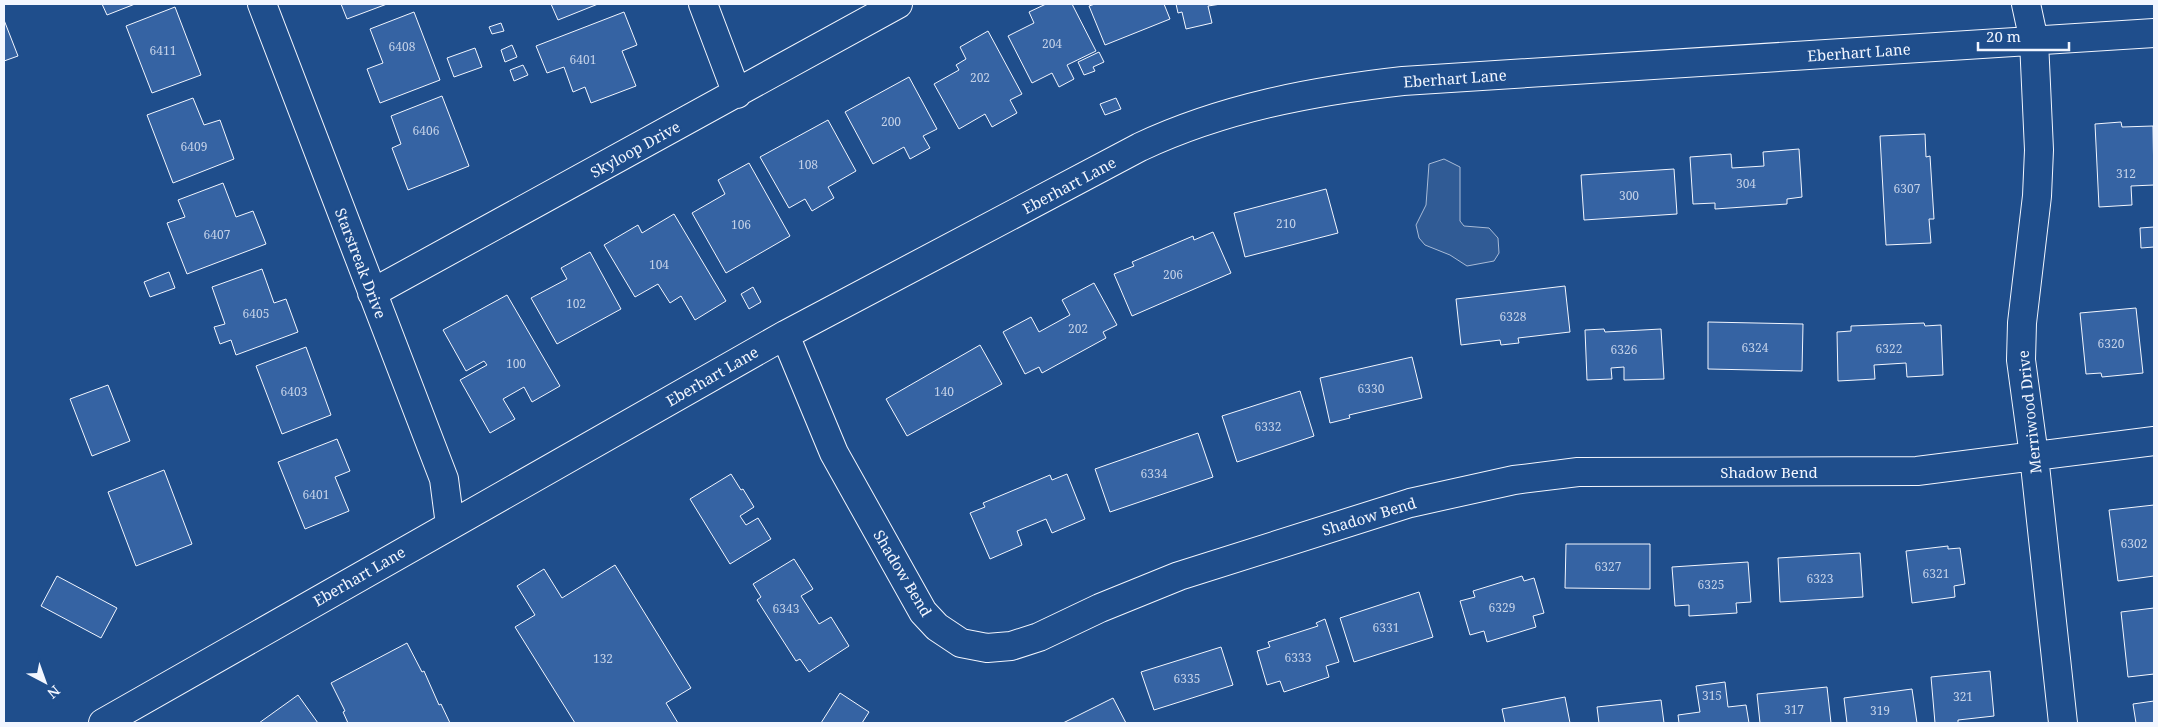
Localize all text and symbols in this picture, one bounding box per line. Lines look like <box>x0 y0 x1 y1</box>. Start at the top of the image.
scale bar <box>1978 20 2069 52</box>
text: 20 m <box>1986 26 2021 46</box>
house number: 204 <box>1042 35 1062 52</box>
house number: 6408 <box>389 38 416 55</box>
street label: Eberhart Lane <box>1807 38 1911 66</box>
house number: 6411 <box>150 42 176 59</box>
house number: 6401 <box>570 51 596 68</box>
street label: Eberhart Lane <box>1403 64 1507 92</box>
house number: 202 <box>970 69 990 86</box>
house number: 200 <box>881 113 901 130</box>
street label: Skyloop Drive <box>586 116 684 182</box>
house number: 6406 <box>413 122 440 139</box>
house number: 6409 <box>181 138 207 155</box>
street label: Eberhart Lane <box>1019 152 1119 218</box>
house number: 108 <box>798 156 818 173</box>
house number: 312 <box>2116 165 2136 182</box>
house number: 304 <box>1736 175 1756 192</box>
house number: 6307 <box>1894 180 1921 197</box>
house number: 300 <box>1619 187 1639 204</box>
street label: Starstreak Drive <box>331 205 391 321</box>
house number: 210 <box>1276 215 1296 232</box>
house number: 106 <box>731 216 751 233</box>
house number: 6407 <box>204 226 231 243</box>
house number: 104 <box>649 256 669 273</box>
house number: 206 <box>1163 266 1183 283</box>
house number: 102 <box>566 295 586 312</box>
house number: 6405 <box>243 305 269 322</box>
house number: 6328 <box>1500 308 1527 325</box>
house number: 202 <box>1068 320 1088 337</box>
house number: 6320 <box>2098 335 2125 352</box>
house number: 6324 <box>1742 339 1769 356</box>
house number: 6322 <box>1876 340 1902 357</box>
street label: Eberhart Lane <box>662 341 762 411</box>
house number: 6326 <box>1611 341 1638 358</box>
street label: Merriwood Drive <box>2013 349 2045 475</box>
house number: 100 <box>506 355 526 372</box>
house number: 6330 <box>1358 380 1385 397</box>
house number: 6403 <box>281 383 308 400</box>
house number: 140 <box>934 383 954 400</box>
house number: 6332 <box>1255 418 1281 435</box>
street label: Shadow Bend <box>1720 462 1818 482</box>
house number: 6334 <box>1141 465 1168 482</box>
house number: 6401 <box>303 486 329 503</box>
street label: Shadow Bend <box>1319 492 1419 540</box>
street label: Shadow Bend <box>869 526 937 620</box>
house number: 6302 <box>2121 535 2147 552</box>
street label: Eberhart Lane <box>309 541 409 611</box>
house number: 6327 <box>1595 558 1622 575</box>
house number: 6321 <box>1923 565 1949 582</box>
house number: 6323 <box>1807 570 1834 587</box>
house number: 6325 <box>1698 576 1724 593</box>
house number: 6329 <box>1489 599 1515 616</box>
house number: 6343 <box>773 600 800 617</box>
house number: 6331 <box>1373 619 1399 636</box>
house number: 6333 <box>1285 649 1312 666</box>
house number: 132 <box>593 650 613 667</box>
north arrow <box>20 657 70 707</box>
house number: 6335 <box>1174 670 1200 687</box>
text: N <box>43 681 64 703</box>
house number: 315 <box>1702 687 1722 704</box>
house number: 321 <box>1953 688 1973 705</box>
house number: 317 <box>1784 701 1804 718</box>
house number: 319 <box>1870 702 1890 719</box>

